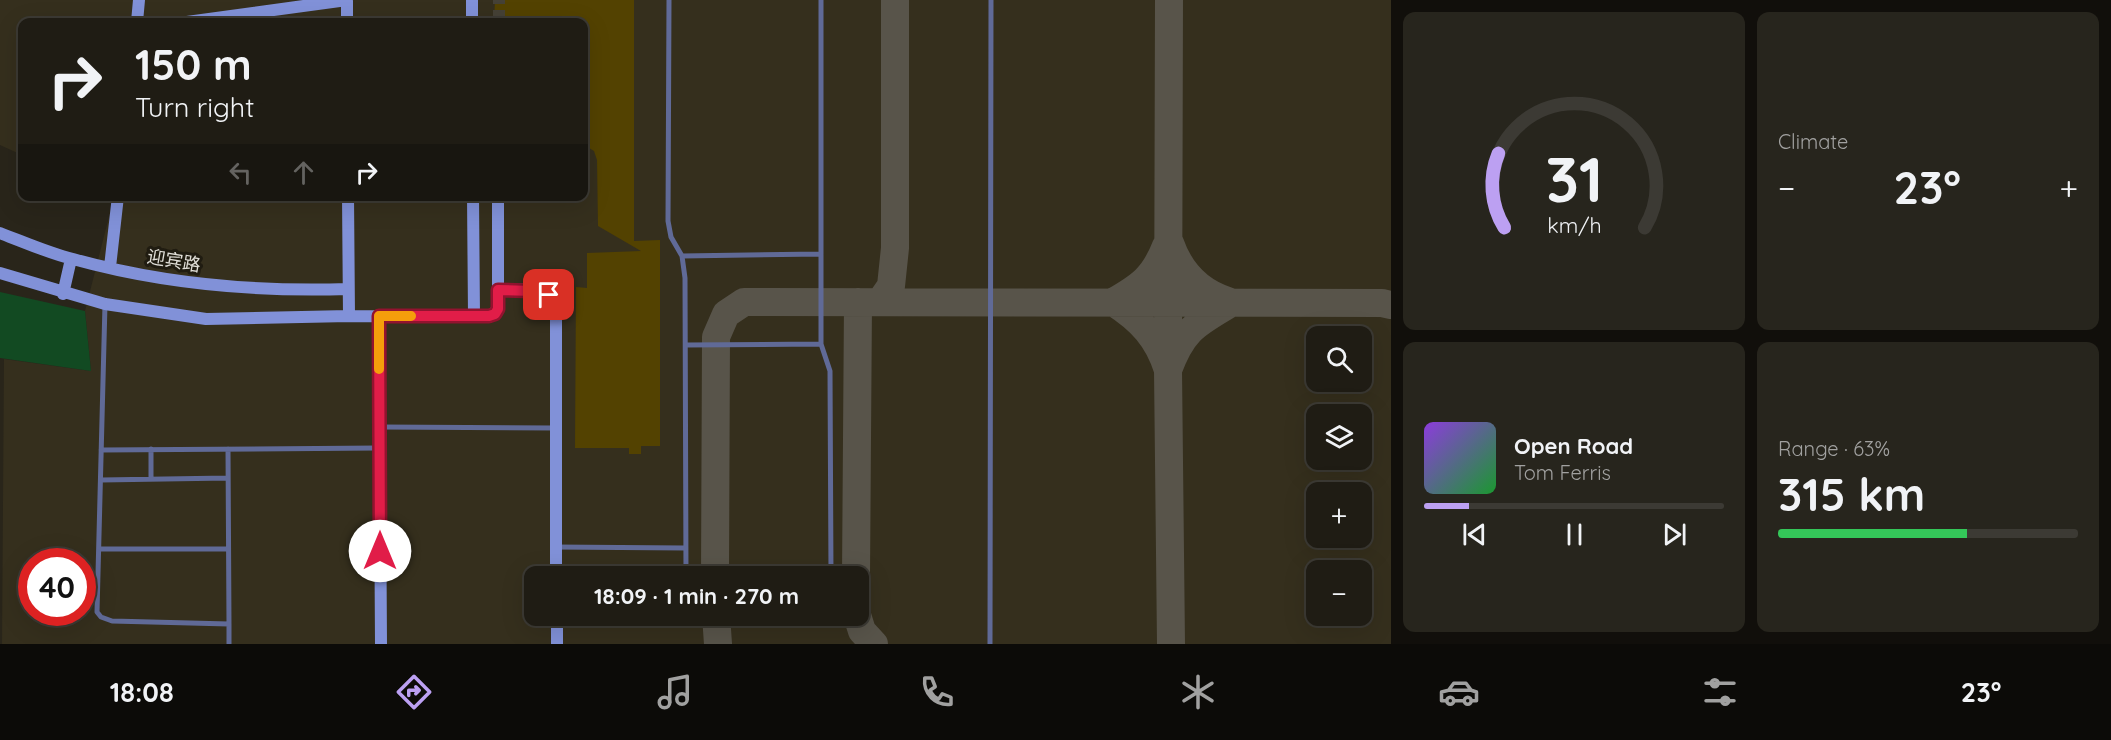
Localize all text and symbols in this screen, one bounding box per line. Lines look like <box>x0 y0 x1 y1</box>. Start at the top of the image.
text: 150 m <box>135 38 252 91</box>
icon: right <box>36 42 114 120</box>
text: Turn right <box>135 90 254 124</box>
text: Climate <box>1778 129 1848 154</box>
text: 31 <box>1545 140 1603 218</box>
icon: left <box>224 156 257 189</box>
icon: ahead <box>287 156 320 189</box>
icon: right <box>350 156 383 189</box>
text: 23° <box>1894 159 1961 215</box>
text: − <box>1778 167 1795 208</box>
text: + <box>2059 167 2078 208</box>
text: km/h <box>1547 212 1601 238</box>
street label: 迎宾路 <box>146 244 203 277</box>
pin <box>523 269 574 320</box>
icon: arrive <box>532 278 565 311</box>
map controls <box>1306 326 1372 626</box>
button: search <box>1306 326 1372 392</box>
button: layers <box>1306 404 1372 470</box>
text: Open Road <box>1514 432 1633 460</box>
text: Range · 63% <box>1778 436 1890 461</box>
text: Tom Ferris <box>1514 460 1611 485</box>
text: 315 km <box>1778 466 1925 522</box>
button: + <box>1306 482 1372 548</box>
icon: previous <box>1458 518 1491 551</box>
icon: pause <box>1558 518 1591 551</box>
icon: next <box>1658 518 1691 551</box>
position arrow <box>348 519 412 583</box>
speed limit sign: 40 <box>18 548 96 626</box>
button: − <box>1306 560 1372 626</box>
text: 18:09 · 1 min · 270 m <box>594 582 799 610</box>
icon: directions <box>393 671 435 713</box>
icon: music <box>654 671 696 713</box>
icon: phone <box>916 671 958 713</box>
icon: climate <box>1177 671 1219 713</box>
icon: car <box>1438 671 1480 713</box>
icon: filters <box>1699 671 1741 713</box>
text: 18:08 <box>110 675 174 709</box>
text: 23° <box>1961 675 2001 709</box>

